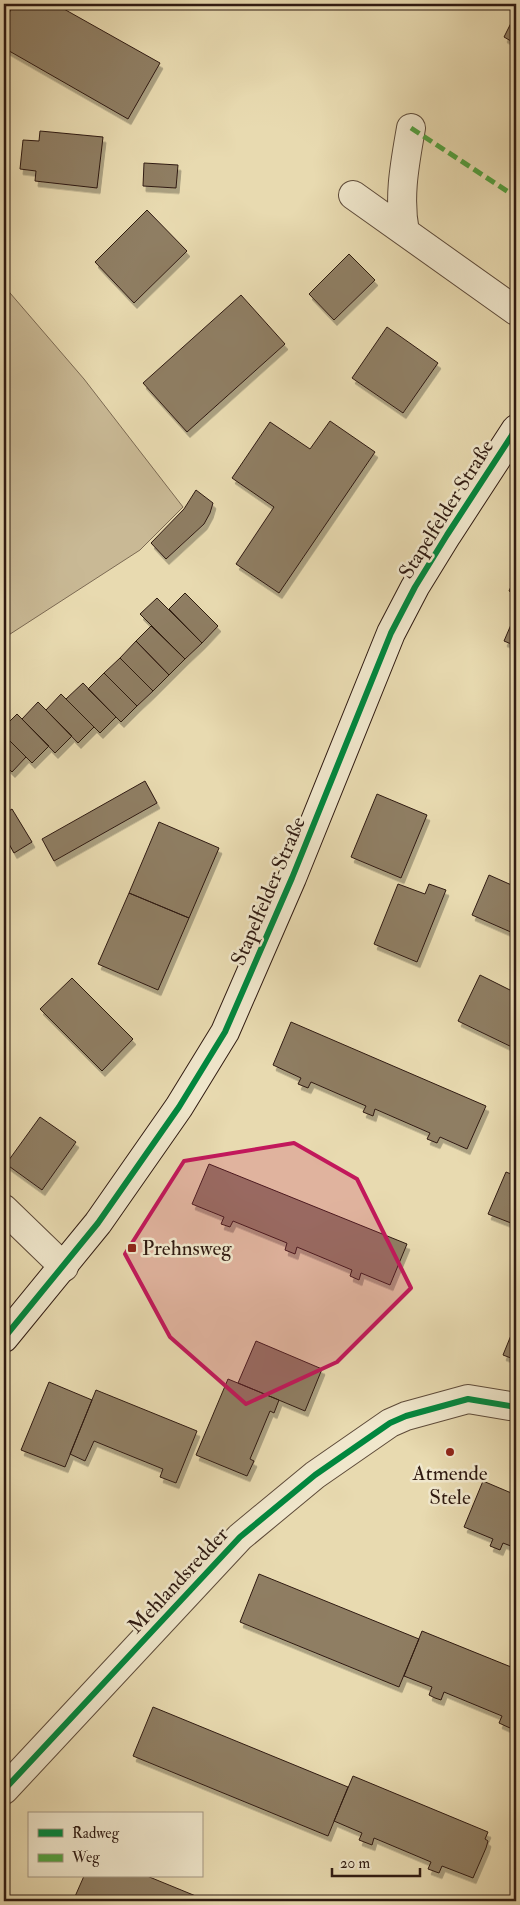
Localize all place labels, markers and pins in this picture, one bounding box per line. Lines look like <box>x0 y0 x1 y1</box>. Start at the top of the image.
place label: Prehnsweg <box>142 1235 232 1262</box>
marker: Prehnsweg <box>126 1242 138 1254</box>
marker: Atmende Stele <box>444 1446 456 1458</box>
place label: Atmende Stele <box>411 1460 488 1511</box>

